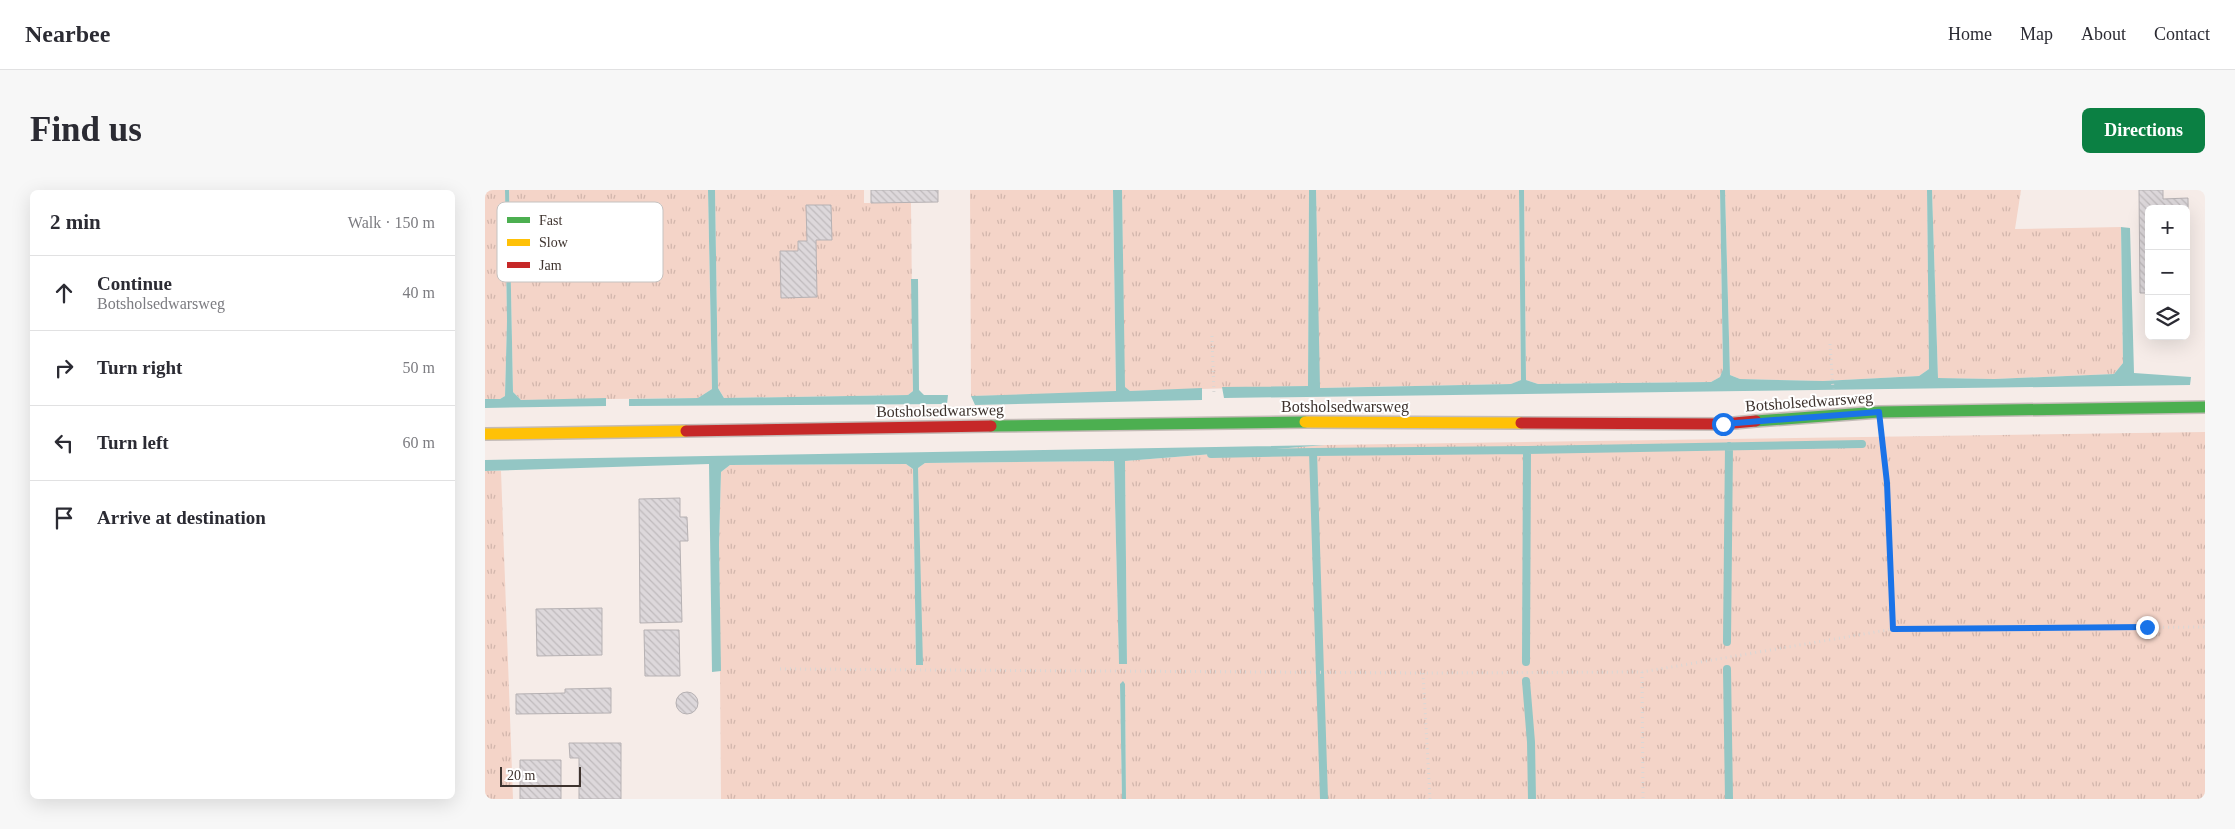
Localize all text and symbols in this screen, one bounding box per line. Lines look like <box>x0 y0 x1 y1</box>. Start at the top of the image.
text: Nearbee <box>25 21 110 47</box>
text: Home <box>1948 24 1992 44</box>
text: Map <box>2020 24 2053 44</box>
text: About <box>2081 24 2126 44</box>
text: Contact <box>2154 24 2210 44</box>
button: Directions <box>2082 108 2205 153</box>
text: Find us <box>30 110 142 149</box>
legend <box>497 202 663 282</box>
map controls <box>2145 205 2190 340</box>
button: + <box>2145 205 2190 250</box>
text: 2 min <box>50 210 101 234</box>
text: Fast <box>539 213 562 228</box>
text: Walk · 150 m <box>348 214 435 231</box>
text: Slow <box>539 235 569 250</box>
button: − <box>2145 250 2190 295</box>
text: Jam <box>539 258 562 273</box>
text: Continue <box>97 273 172 294</box>
icon: ahead <box>50 279 78 307</box>
text: 40 m <box>403 284 435 301</box>
text: Botsholsedwarsweg <box>97 295 225 312</box>
button: layers <box>2145 295 2190 340</box>
icon: right <box>50 354 78 382</box>
text: Turn right <box>97 357 182 378</box>
text: 50 m <box>403 359 435 376</box>
street label: Botsholsedwarsweg <box>1745 389 1874 415</box>
street label: Botsholsedwarsweg <box>1281 398 1409 416</box>
street label: Botsholsedwarsweg <box>876 401 1004 421</box>
route start <box>1712 413 1735 436</box>
icon: left <box>50 429 78 457</box>
text: Turn left <box>97 432 169 453</box>
text: 60 m <box>403 434 435 451</box>
icon: arrive <box>50 504 78 532</box>
text: Arrive at destination <box>97 507 266 528</box>
route end <box>2136 616 2159 639</box>
scale bar <box>500 764 581 787</box>
text: 20 m <box>507 768 535 783</box>

